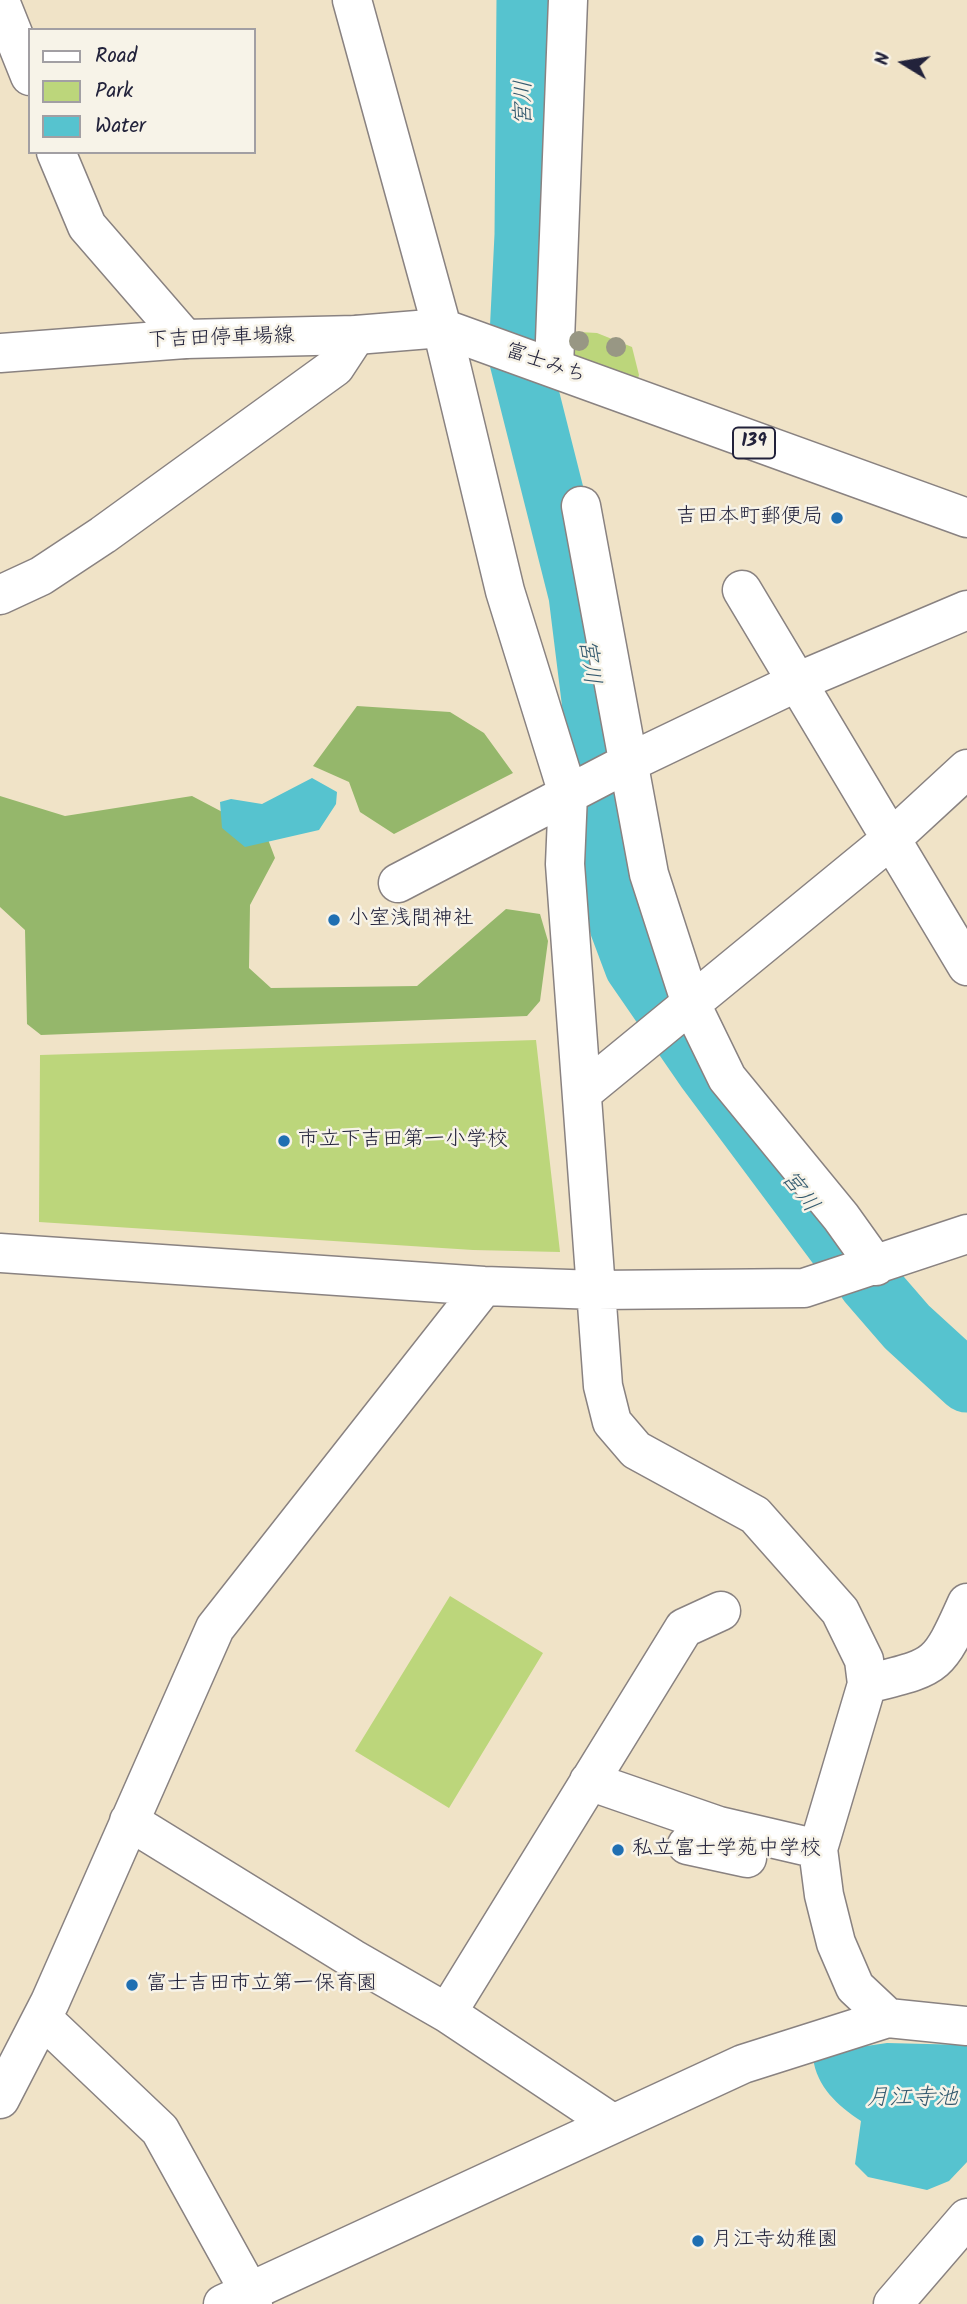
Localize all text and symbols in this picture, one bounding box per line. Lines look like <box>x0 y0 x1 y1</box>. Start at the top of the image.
legend <box>28 28 256 154</box>
north arrow <box>869 28 939 98</box>
text: Road <box>95 40 137 73</box>
text: N <box>868 50 899 68</box>
text: Park <box>95 75 133 108</box>
water label: 宮川 <box>512 80 540 126</box>
text: Water <box>95 110 146 143</box>
street label: 下吉田停車場線 <box>147 325 295 355</box>
street label: 富士みち <box>501 339 589 391</box>
road number: 139 <box>733 428 775 458</box>
place label: 吉田本町郵便局 <box>676 505 823 531</box>
marker: 吉田本町郵便局 <box>829 510 845 526</box>
water label: 宮川 <box>570 637 604 687</box>
place label: 小室浅間神社 <box>348 907 474 933</box>
marker: 小室浅間神社 <box>326 912 342 928</box>
place label: 市立下吉田第一小学校 <box>298 1128 508 1154</box>
marker: 市立下吉田第一小学校 <box>276 1133 292 1149</box>
water label: 宮川 <box>773 1166 823 1220</box>
place label: 私立富士学苑中学校 <box>632 1837 821 1863</box>
marker: 私立富士学苑中学校 <box>610 1842 626 1858</box>
place label: 富士吉田市立第一保育園 <box>146 1972 377 1998</box>
marker: 富士吉田市立第一保育園 <box>124 1977 140 1993</box>
water label: 月江寺池 <box>866 2086 958 2114</box>
place label: 月江寺幼稚園 <box>712 2228 838 2254</box>
marker: 月江寺幼稚園 <box>690 2233 706 2249</box>

